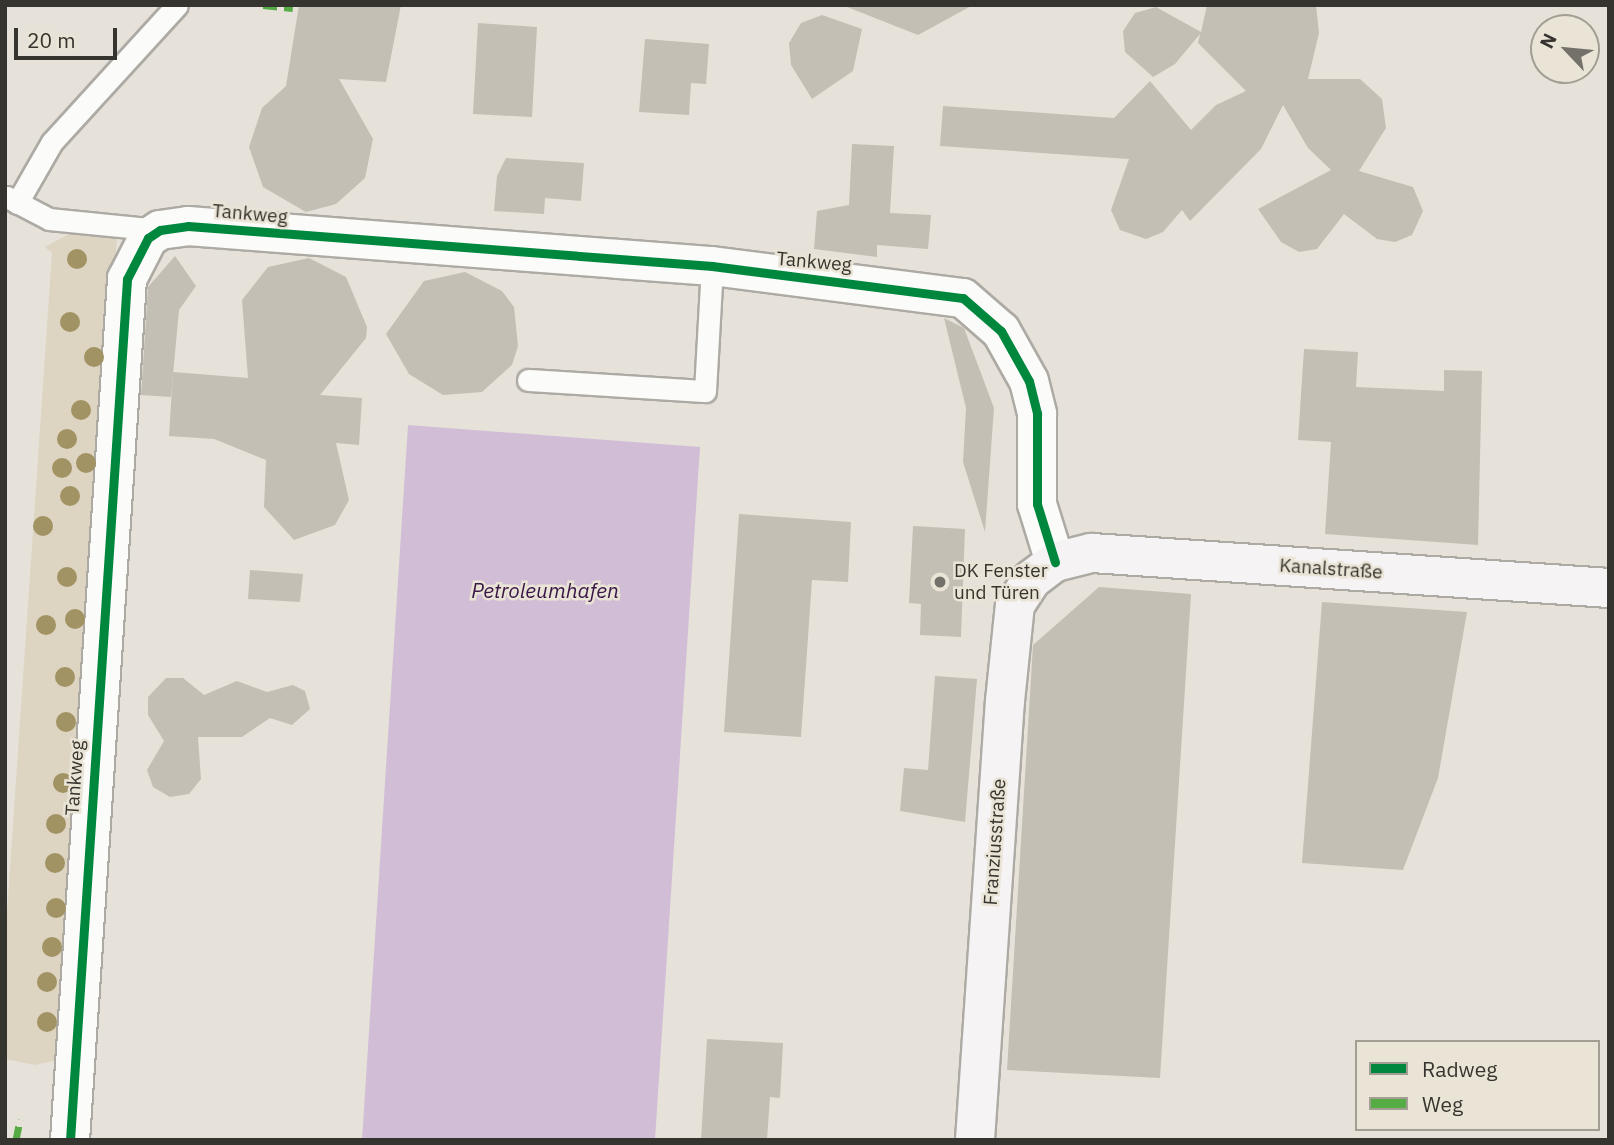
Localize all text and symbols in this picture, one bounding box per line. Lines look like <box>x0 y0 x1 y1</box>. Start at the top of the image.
scale bar <box>18 14 121 58</box>
north arrow <box>1530 14 1600 84</box>
text: 20 m <box>27 26 76 54</box>
text: N <box>1534 29 1562 52</box>
street label: Tankweg <box>211 199 289 229</box>
street label: Tankweg <box>775 247 853 277</box>
street label: Kanalstraße <box>1279 554 1383 584</box>
place label: DK Fenster und Türen <box>954 560 1048 604</box>
marker: DK Fenster und Türen <box>932 574 948 590</box>
water label: Petroleumhafen <box>471 577 619 603</box>
street label: Tankweg <box>61 740 89 816</box>
street label: Franziusstraße <box>979 778 1011 906</box>
legend <box>1355 1040 1600 1131</box>
text: Radweg <box>1422 1055 1497 1083</box>
text: Weg <box>1422 1090 1463 1118</box>

